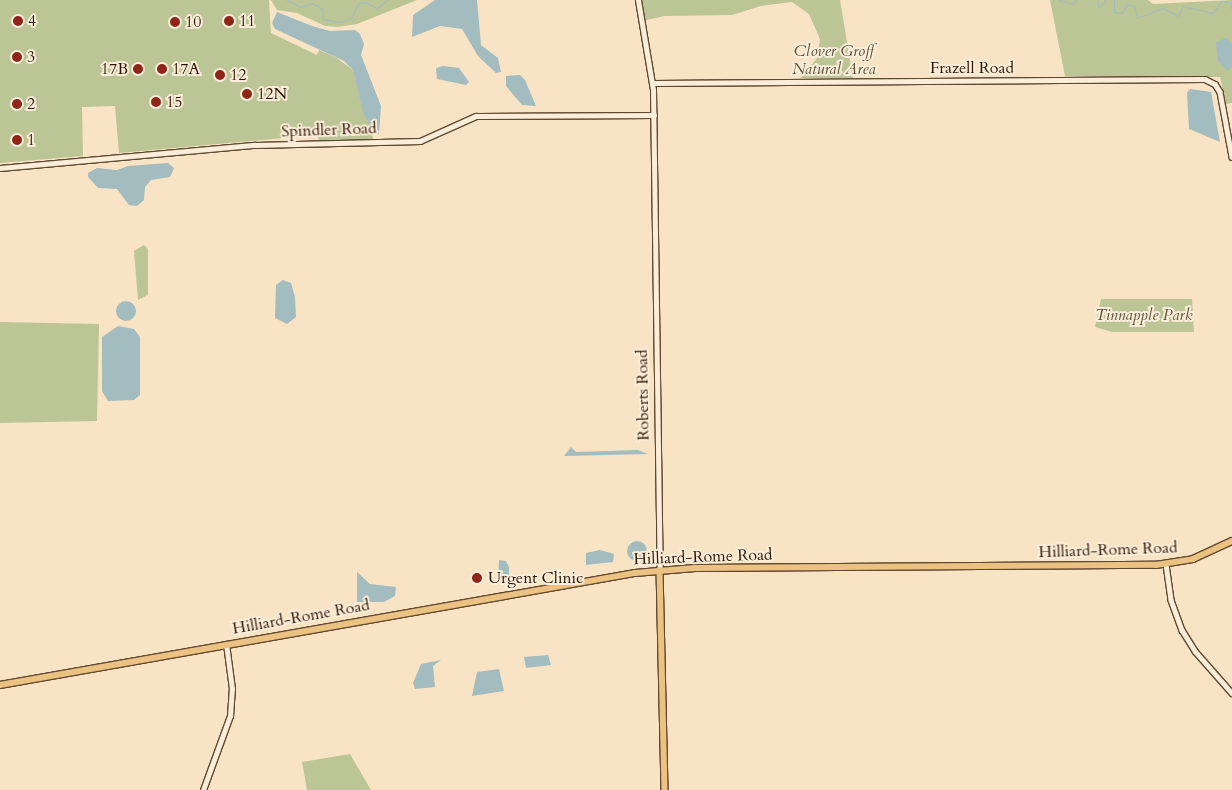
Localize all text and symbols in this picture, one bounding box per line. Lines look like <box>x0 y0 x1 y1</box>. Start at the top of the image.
place label: 4 <box>28 11 36 31</box>
place label: 11 <box>239 11 255 31</box>
place label: 10 <box>185 12 201 32</box>
marker: 4 <box>12 15 24 27</box>
marker: 11 <box>223 15 235 27</box>
marker: 10 <box>169 16 181 28</box>
park label: Clover Groff Natural Area <box>792 41 876 79</box>
place label: 3 <box>27 47 35 67</box>
marker: 3 <box>11 51 23 63</box>
street label: Frazell Road <box>930 58 1014 78</box>
place label: 17B <box>101 59 128 79</box>
place label: 17A <box>172 59 200 79</box>
marker: 17B <box>132 63 144 75</box>
marker: 17A <box>156 63 168 75</box>
place label: 12 <box>230 65 246 85</box>
marker: 12 <box>214 69 226 81</box>
place label: 12N <box>257 84 287 104</box>
marker: 12N <box>241 88 253 100</box>
place label: 15 <box>166 92 182 112</box>
place label: 2 <box>27 94 35 114</box>
marker: 15 <box>150 96 162 108</box>
marker: 2 <box>11 98 23 110</box>
street label: Spindler Road <box>281 119 377 141</box>
place label: 1 <box>27 130 35 150</box>
marker: 1 <box>11 134 23 146</box>
park label: Tinnapple Park <box>1095 305 1193 325</box>
street label: Roberts Road <box>633 349 653 441</box>
street label: Hilliard-Rome Road <box>1038 538 1178 562</box>
street label: Hilliard-Rome Road <box>633 545 773 569</box>
place label: Urgent Clinic <box>488 568 583 588</box>
marker: Urgent Clinic <box>470 571 484 585</box>
street label: Hilliard-Rome Road <box>231 595 371 639</box>

